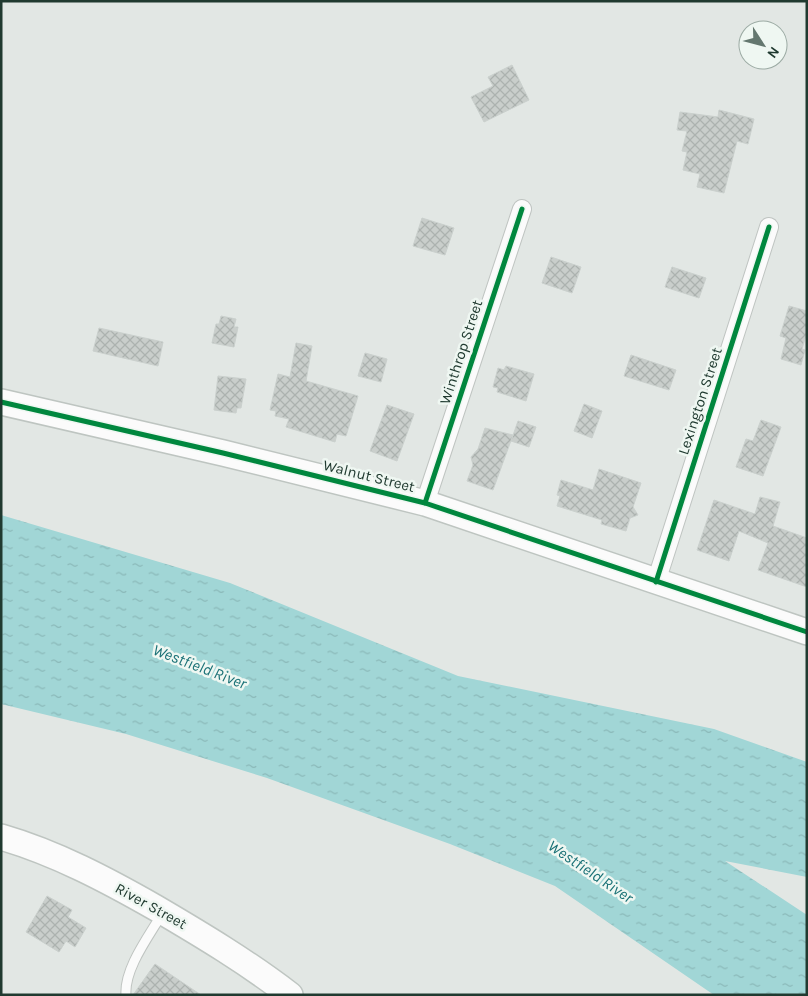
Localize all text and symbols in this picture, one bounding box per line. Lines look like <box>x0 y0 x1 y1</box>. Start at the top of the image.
north arrow <box>738 20 788 70</box>
text: N <box>763 43 783 61</box>
street label: Winthrop Street <box>436 297 486 406</box>
street label: Lexington Street <box>674 345 726 457</box>
street label: Walnut Street <box>321 456 417 496</box>
water label: Westfield River <box>150 640 250 693</box>
water label: Westfield River <box>544 836 637 907</box>
street label: River Street <box>112 879 190 933</box>

